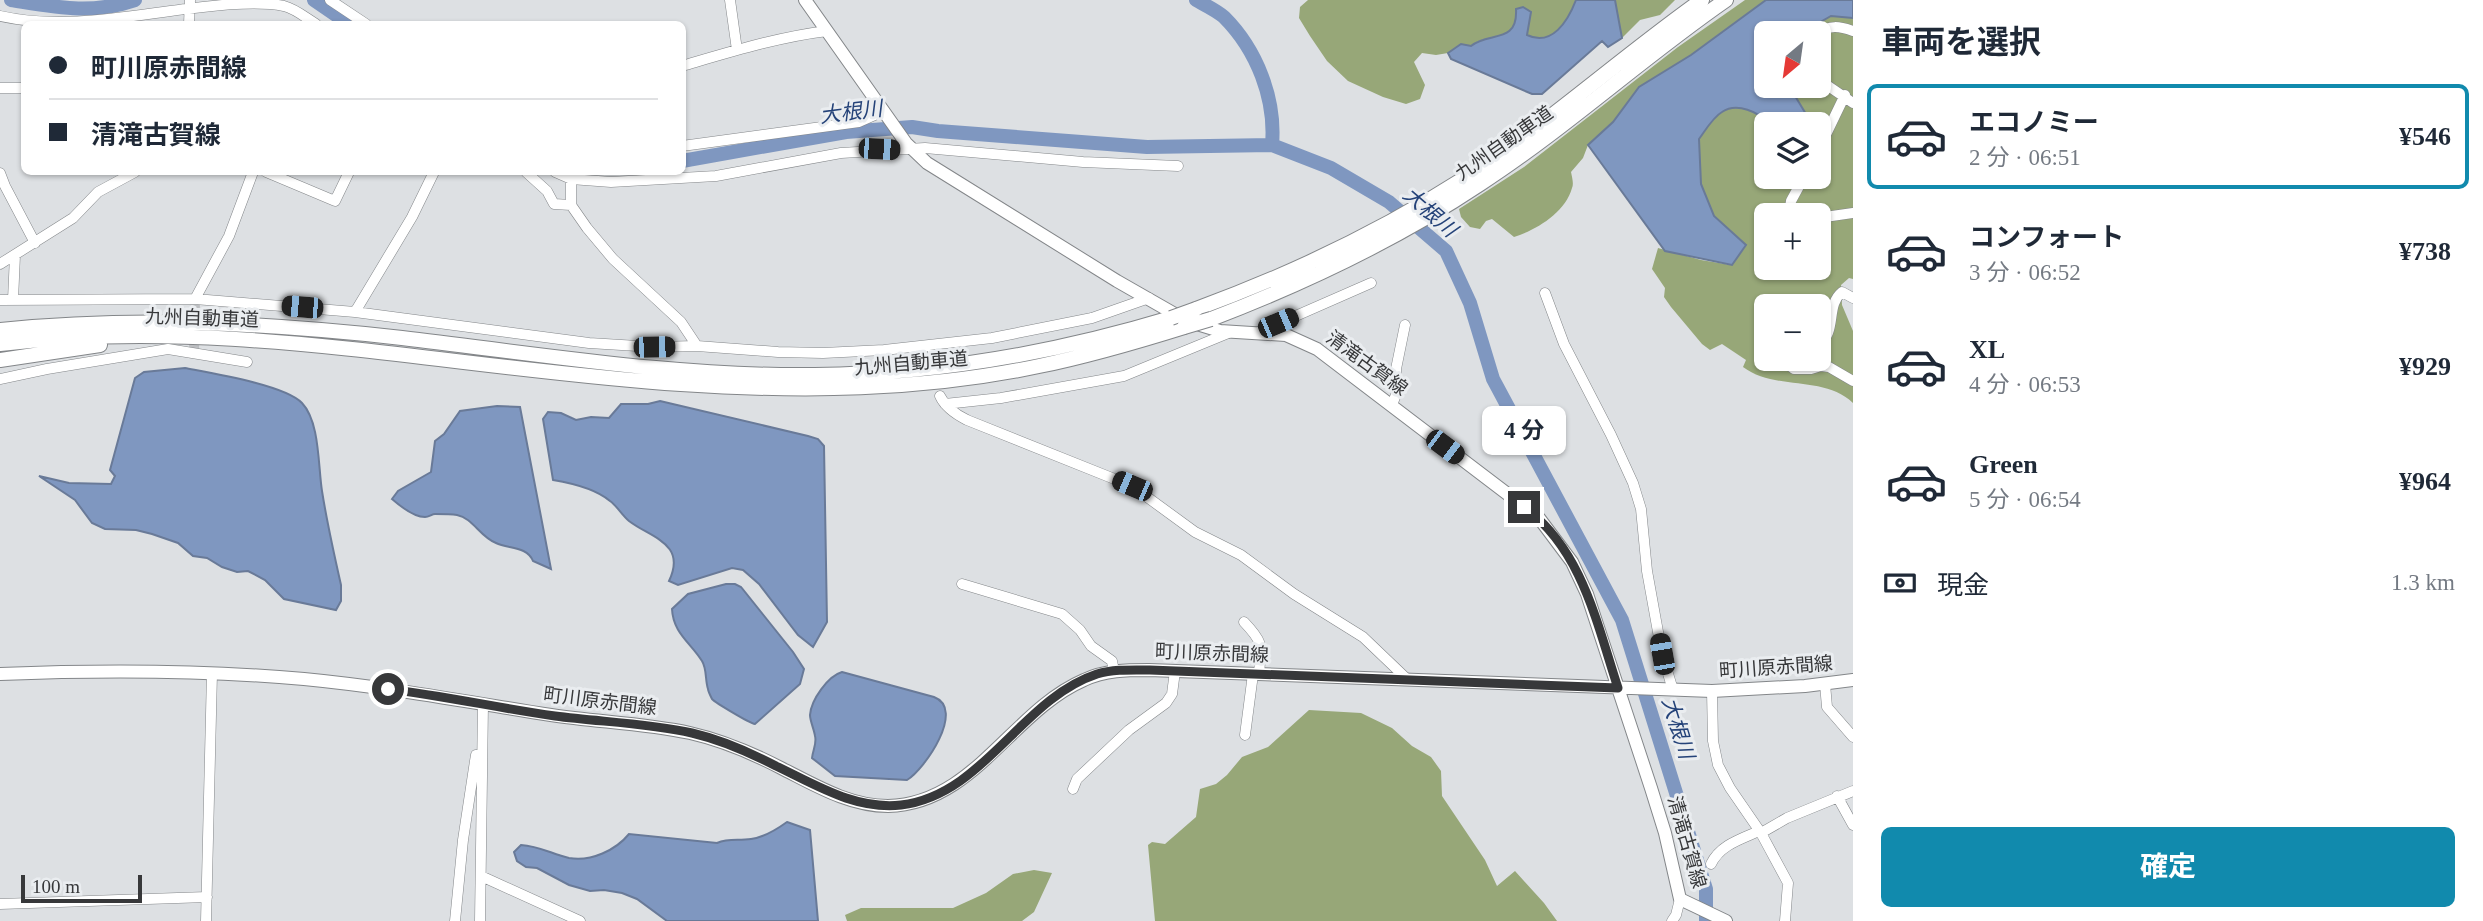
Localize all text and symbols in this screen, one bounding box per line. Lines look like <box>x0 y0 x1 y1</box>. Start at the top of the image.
north arrow <box>1754 21 1830 98</box>
map controls <box>1754 21 1831 371</box>
text: 車両を選択 <box>1881 24 2041 60</box>
text: 町川原赤間線 <box>91 54 247 83</box>
water label: 大根川 <box>818 96 886 128</box>
street label: 九州自動車道 <box>1451 102 1557 184</box>
icon: car <box>1885 105 1948 168</box>
text: エコノミー <box>1969 108 2099 137</box>
button: layers <box>1754 112 1831 189</box>
text: 清滝古賀線 <box>91 121 221 150</box>
text: ¥546 <box>2399 122 2451 151</box>
car <box>858 137 901 161</box>
text: 2 分 · 06:51 <box>1969 145 2081 170</box>
water label: 大根川 <box>1398 182 1463 243</box>
button: + <box>1754 203 1831 280</box>
icon: car <box>1885 220 1948 283</box>
text: コンフォート <box>1969 223 2124 252</box>
text: ¥738 <box>2399 237 2451 266</box>
text: 3 分 · 06:52 <box>1969 260 2081 285</box>
button: − <box>1754 294 1831 371</box>
car <box>281 295 324 319</box>
car <box>1255 305 1302 341</box>
street label: 九州自動車道 <box>145 306 259 330</box>
street label: 清滝古賀線 <box>1322 327 1412 399</box>
icon: car <box>1885 335 1948 398</box>
text: XL <box>1969 335 2005 364</box>
car <box>633 336 676 358</box>
street label: 九州自動車道 <box>853 348 969 378</box>
text: ¥929 <box>2399 352 2451 381</box>
text: 4 分 · 06:53 <box>1969 372 2081 397</box>
callout: 4 分 <box>1482 406 1566 454</box>
text: 4 分 <box>1504 418 1544 443</box>
car <box>1422 426 1469 468</box>
icon: car <box>1885 450 1948 513</box>
text: Green <box>1969 450 2038 479</box>
text: ¥964 <box>2399 467 2451 496</box>
car <box>1109 468 1156 504</box>
text: 5 分 · 06:54 <box>1969 487 2081 512</box>
route end <box>1508 491 1540 523</box>
icon: cash <box>1881 564 1919 602</box>
text: 1.3 km <box>2391 570 2455 595</box>
text: 現金 <box>1937 571 1989 600</box>
car <box>1649 631 1676 677</box>
street label: 町川原赤間線 <box>1155 641 1269 665</box>
street label: 町川原赤間線 <box>1718 653 1834 681</box>
route start <box>372 673 404 705</box>
street label: 町川原赤間線 <box>542 684 658 718</box>
water label: 大根川 <box>1657 694 1699 764</box>
street label: 清滝古賀線 <box>1664 793 1710 891</box>
button: 確定 <box>1881 827 2455 907</box>
scale bar <box>21 872 142 904</box>
text: 100 m <box>32 876 80 897</box>

